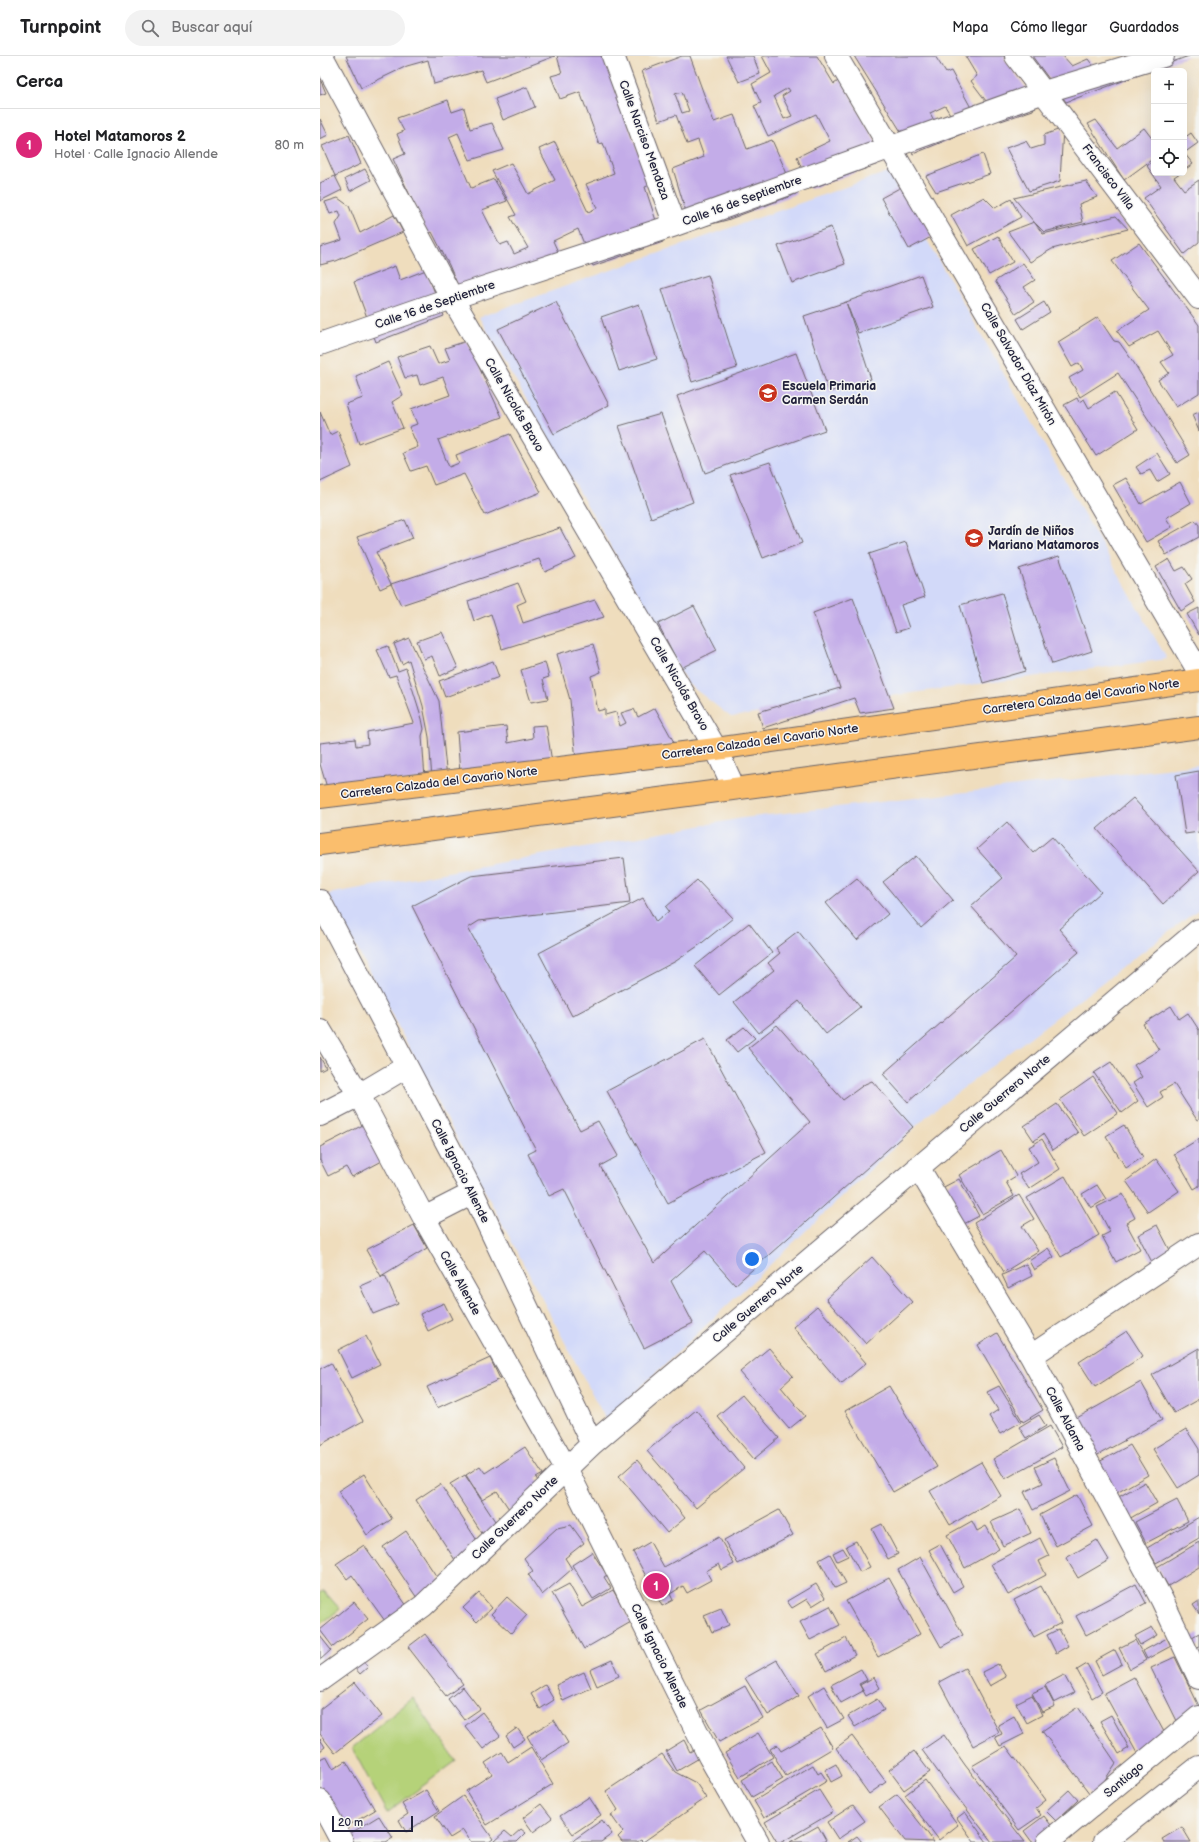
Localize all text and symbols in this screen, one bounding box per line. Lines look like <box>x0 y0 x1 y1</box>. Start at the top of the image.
search box <box>125 10 405 46</box>
text: Turnpoint <box>20 16 101 39</box>
icon: search <box>139 17 161 39</box>
text: Buscar aquí <box>171 18 252 37</box>
text: Mapa <box>952 19 988 36</box>
text: Cómo llegar <box>1010 19 1087 36</box>
text: Guardados <box>1109 19 1179 36</box>
map controls <box>1151 68 1187 176</box>
button: + <box>1151 68 1187 104</box>
text: Cerca <box>16 72 63 92</box>
street label: Calle Narciso Mendoza <box>615 78 673 202</box>
button: − <box>1151 104 1187 140</box>
text: Hotel Matamoros 2 <box>54 127 186 146</box>
text: 1 <box>26 137 32 153</box>
text: 80 m <box>275 137 304 153</box>
button: locate <box>1151 140 1187 176</box>
street label: Francisco Villa <box>1078 141 1138 213</box>
text: Hotel · Calle Ignacio Allende <box>54 146 218 162</box>
street label: Calle 16 de Septiembre <box>680 172 804 230</box>
street label: Calle 16 de Septiembre <box>373 277 497 333</box>
street label: Calle Salvador Díaz Mirón <box>977 300 1059 428</box>
street label: Calle Nicolás Bravo <box>481 355 547 455</box>
place label: Escuela Primaria Carmen Serdán <box>782 379 876 408</box>
school or university icon: Escuela Primaria Carmen Serdán <box>757 382 779 404</box>
place label: Jardín de Niños Mariano Matamoros <box>988 524 1099 553</box>
school or university icon: Jardín de Niños Mariano Matamoros <box>963 527 985 549</box>
street label: Calle Nicolás Bravo <box>646 634 712 734</box>
street label: Carretera Calzada del Cavario Norte <box>982 676 1180 718</box>
street label: Carretera Calzada del Cavario Norte <box>661 721 859 763</box>
street label: Carretera Calzada del Cavario Norte <box>340 763 538 803</box>
street label: Calle Guerrero Norte <box>956 1052 1054 1136</box>
street label: Calle Ignacio Allende <box>427 1116 493 1226</box>
street label: Calle Allende <box>436 1248 484 1318</box>
your location <box>742 1249 762 1269</box>
street label: Calle Guerrero Norte <box>709 1262 807 1346</box>
street label: Calle Aldama <box>1042 1384 1088 1454</box>
street label: Calle Guerrero Norte <box>469 1473 561 1563</box>
pin: 1 <box>643 1571 669 1601</box>
street label: Calle Ignacio Allende <box>627 1601 691 1711</box>
street label: Santiago <box>1101 1759 1147 1801</box>
scale bar <box>332 1814 413 1833</box>
text: 20 m <box>338 1816 363 1829</box>

